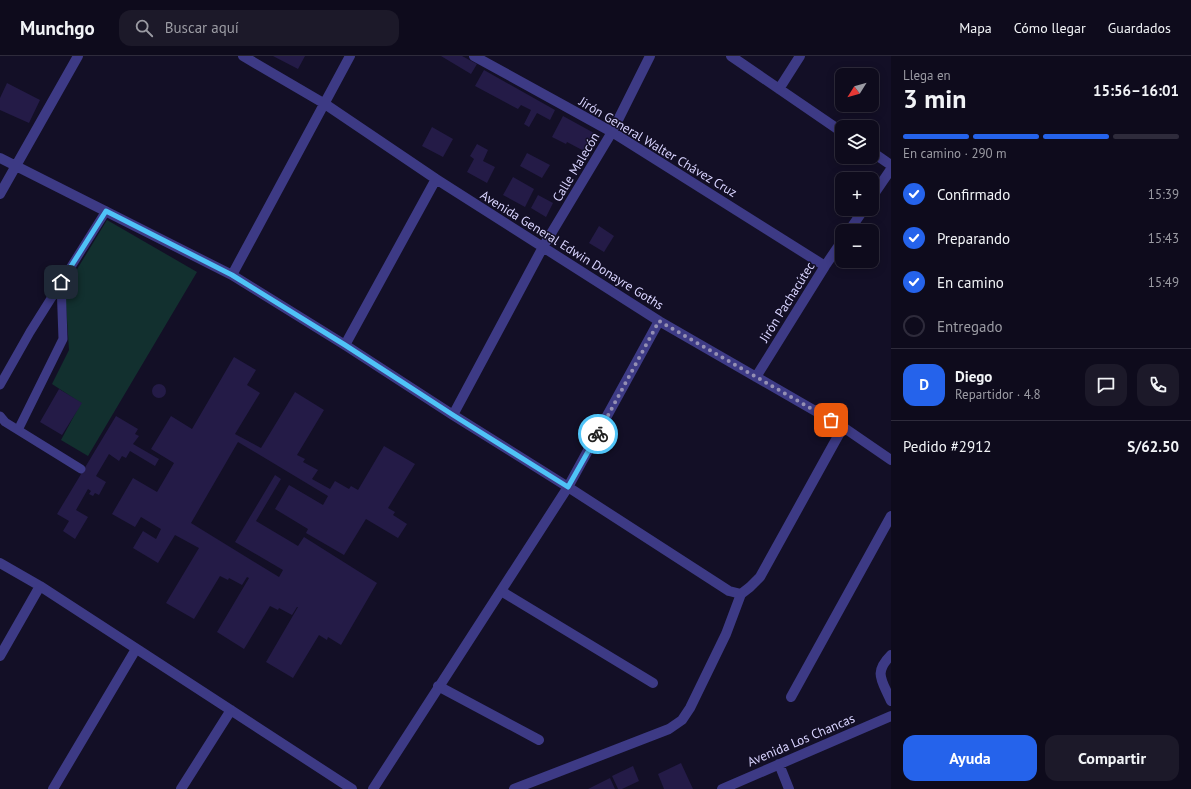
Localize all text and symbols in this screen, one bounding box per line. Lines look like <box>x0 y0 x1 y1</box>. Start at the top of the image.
search box <box>119 10 399 46</box>
text: Munchgo <box>20 16 95 40</box>
icon: search <box>133 17 155 39</box>
text: Buscar aquí <box>165 18 239 37</box>
text: Mapa <box>959 19 992 37</box>
text: Cómo llegar <box>1014 19 1086 37</box>
text: Guardados <box>1108 19 1171 37</box>
text: Llega en <box>903 67 951 84</box>
north arrow <box>835 68 879 112</box>
map controls <box>835 68 879 268</box>
text: 15:56–16:01 <box>1093 81 1179 100</box>
text: 3 min <box>903 82 966 115</box>
street label: Jirón General Walter Chávez Cruz <box>575 92 740 201</box>
button: layers <box>835 120 879 164</box>
street label: Calle Malecón <box>549 129 603 205</box>
text: En camino · 290 m <box>903 145 1007 162</box>
button: + <box>835 172 879 216</box>
icon: check <box>903 183 925 205</box>
text: Confirmado <box>937 185 1010 204</box>
street label: Avenida General Edwin Donayre Goths <box>477 186 667 314</box>
text: 15:39 <box>1148 186 1179 203</box>
button: − <box>835 224 879 268</box>
icon: check <box>903 227 925 249</box>
text: Preparando <box>937 229 1010 248</box>
text: 15:43 <box>1148 230 1179 247</box>
street label: Jirón Pachacútec <box>755 259 818 346</box>
pin <box>44 265 78 299</box>
icon: home <box>50 271 72 293</box>
icon: check <box>903 271 925 293</box>
text: En camino <box>937 273 1004 292</box>
text: 15:49 <box>1148 274 1179 291</box>
text: Entregado <box>937 317 1003 336</box>
button: chat <box>1085 364 1127 406</box>
button: phone <box>1137 364 1179 406</box>
text: Diego <box>955 367 992 386</box>
text: D <box>919 375 929 394</box>
text: Repartidor · 4.8 <box>955 386 1041 403</box>
pin <box>814 403 848 437</box>
icon: bag <box>820 409 842 431</box>
courier <box>578 414 618 454</box>
icon: bike <box>587 423 609 445</box>
text: Pedido #2912 <box>903 437 992 456</box>
text: S/62.50 <box>1127 437 1179 456</box>
street label: Avenida Los Chancas <box>745 710 857 770</box>
button: Ayuda <box>903 735 1037 781</box>
button: Compartir <box>1045 735 1179 781</box>

